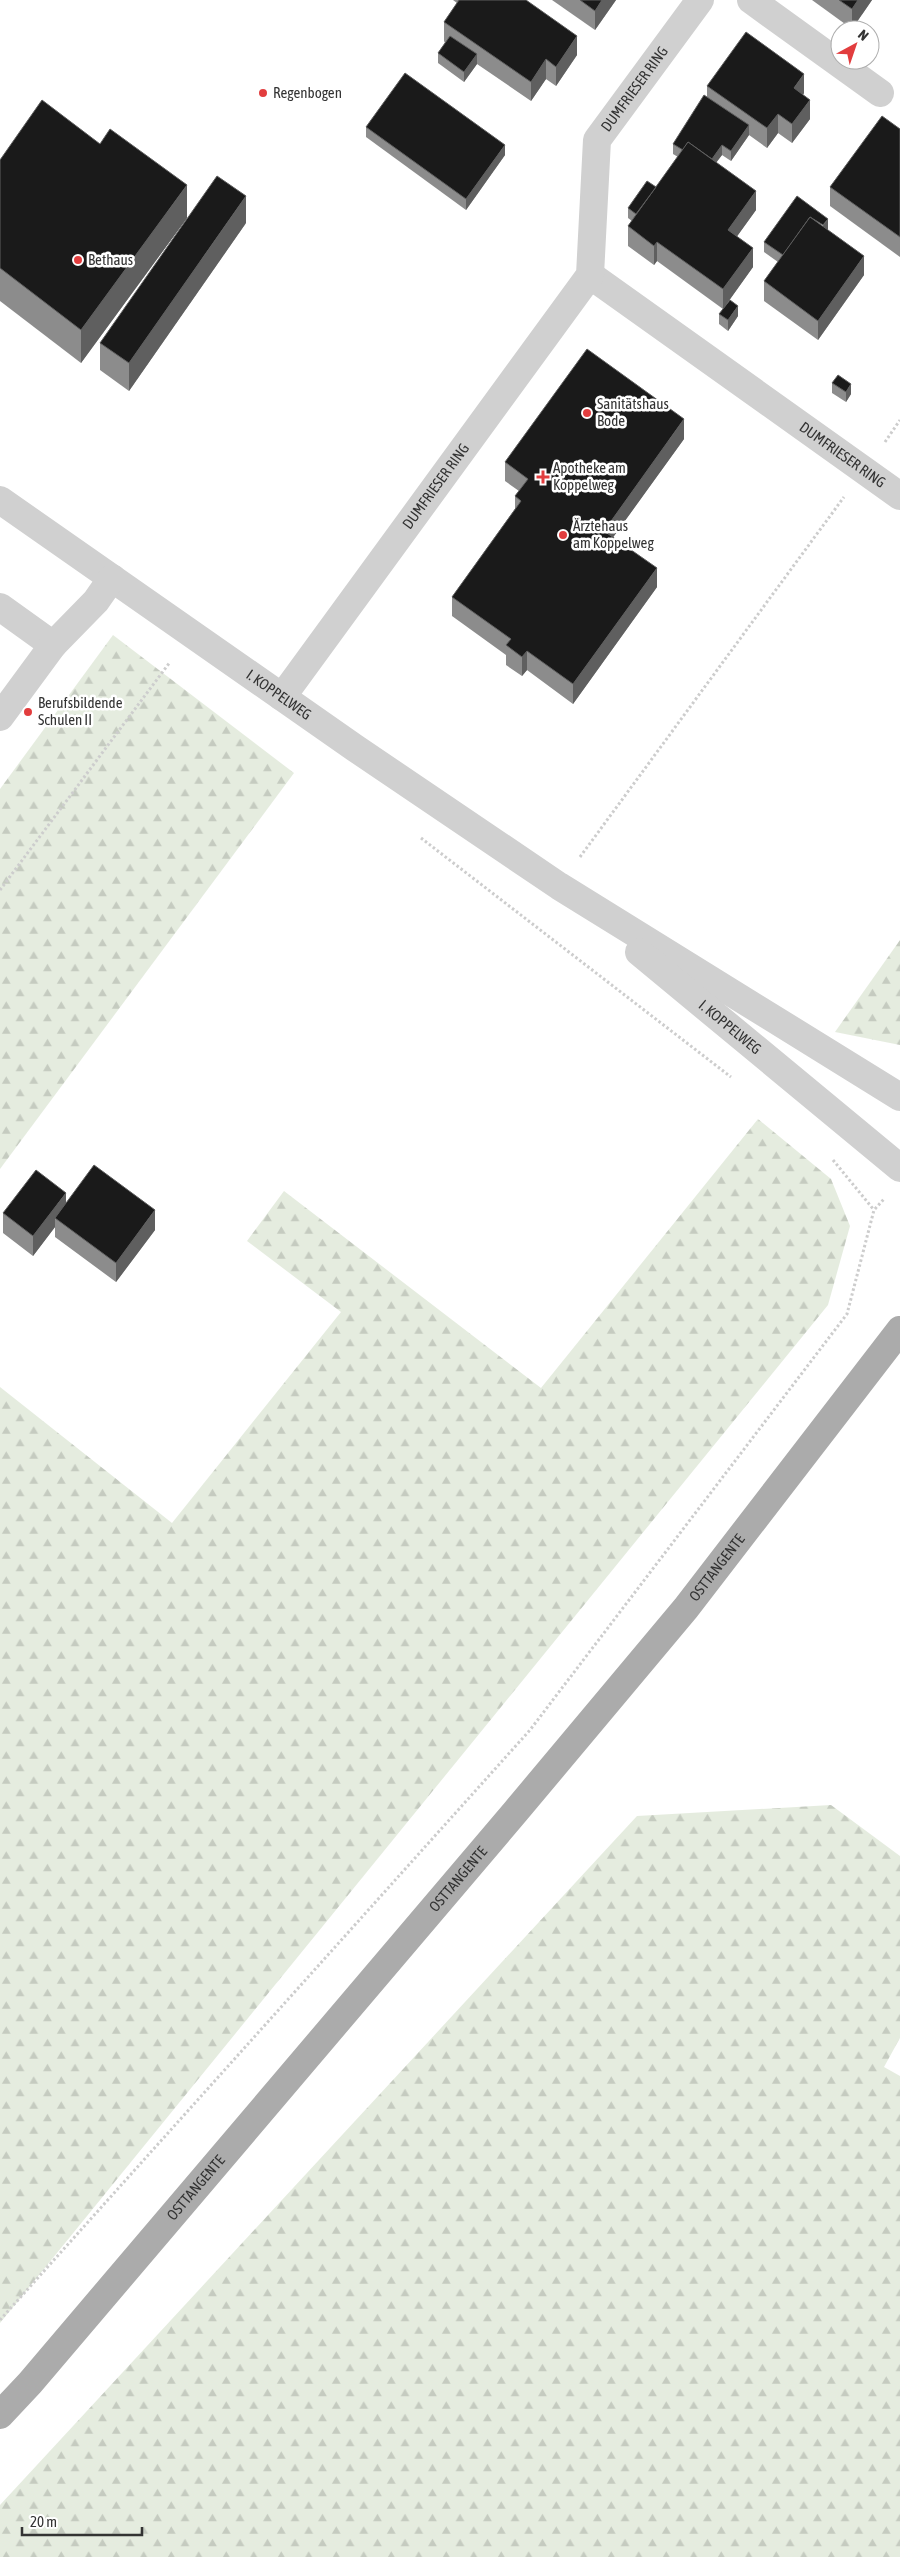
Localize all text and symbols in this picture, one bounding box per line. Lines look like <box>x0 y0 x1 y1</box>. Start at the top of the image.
north arrow <box>830 20 880 70</box>
text: N <box>855 26 872 44</box>
street label: DUMFRIESER RING <box>597 43 671 135</box>
place label: Regenbogen <box>273 84 342 101</box>
marker: Regenbogen <box>257 87 269 99</box>
place label: Bethaus <box>88 251 133 268</box>
marker: Bethaus <box>72 254 84 266</box>
place label: Sanitätshaus Bode <box>597 395 669 429</box>
marker: Sanitätshaus Bode <box>581 407 593 419</box>
street label: DUMFRIESER RING <box>796 418 889 491</box>
street label: DUMFRIESER RING <box>399 440 472 532</box>
place label: Apotheke am Koppelweg <box>553 459 626 493</box>
marker: Apotheke am Koppelweg <box>537 471 549 483</box>
place label: Ärztehaus am Koppelweg <box>573 517 654 551</box>
marker: Ärztehaus am Koppelweg <box>557 529 569 541</box>
street label: I. KOPPELWEG <box>243 666 315 723</box>
place label: Berufsbildende Schulen II <box>38 694 123 728</box>
marker: Berufsbildende Schulen II <box>22 706 34 718</box>
street label: I. KOPPELWEG <box>696 996 765 1058</box>
street label: OSTTANGENTE <box>685 1530 748 1604</box>
street label: OSTTANGENTE <box>425 1842 490 1915</box>
street label: OSTTANGENTE <box>163 2151 228 2223</box>
scale bar <box>22 2504 142 2536</box>
text: 20 m <box>30 2513 57 2530</box>

